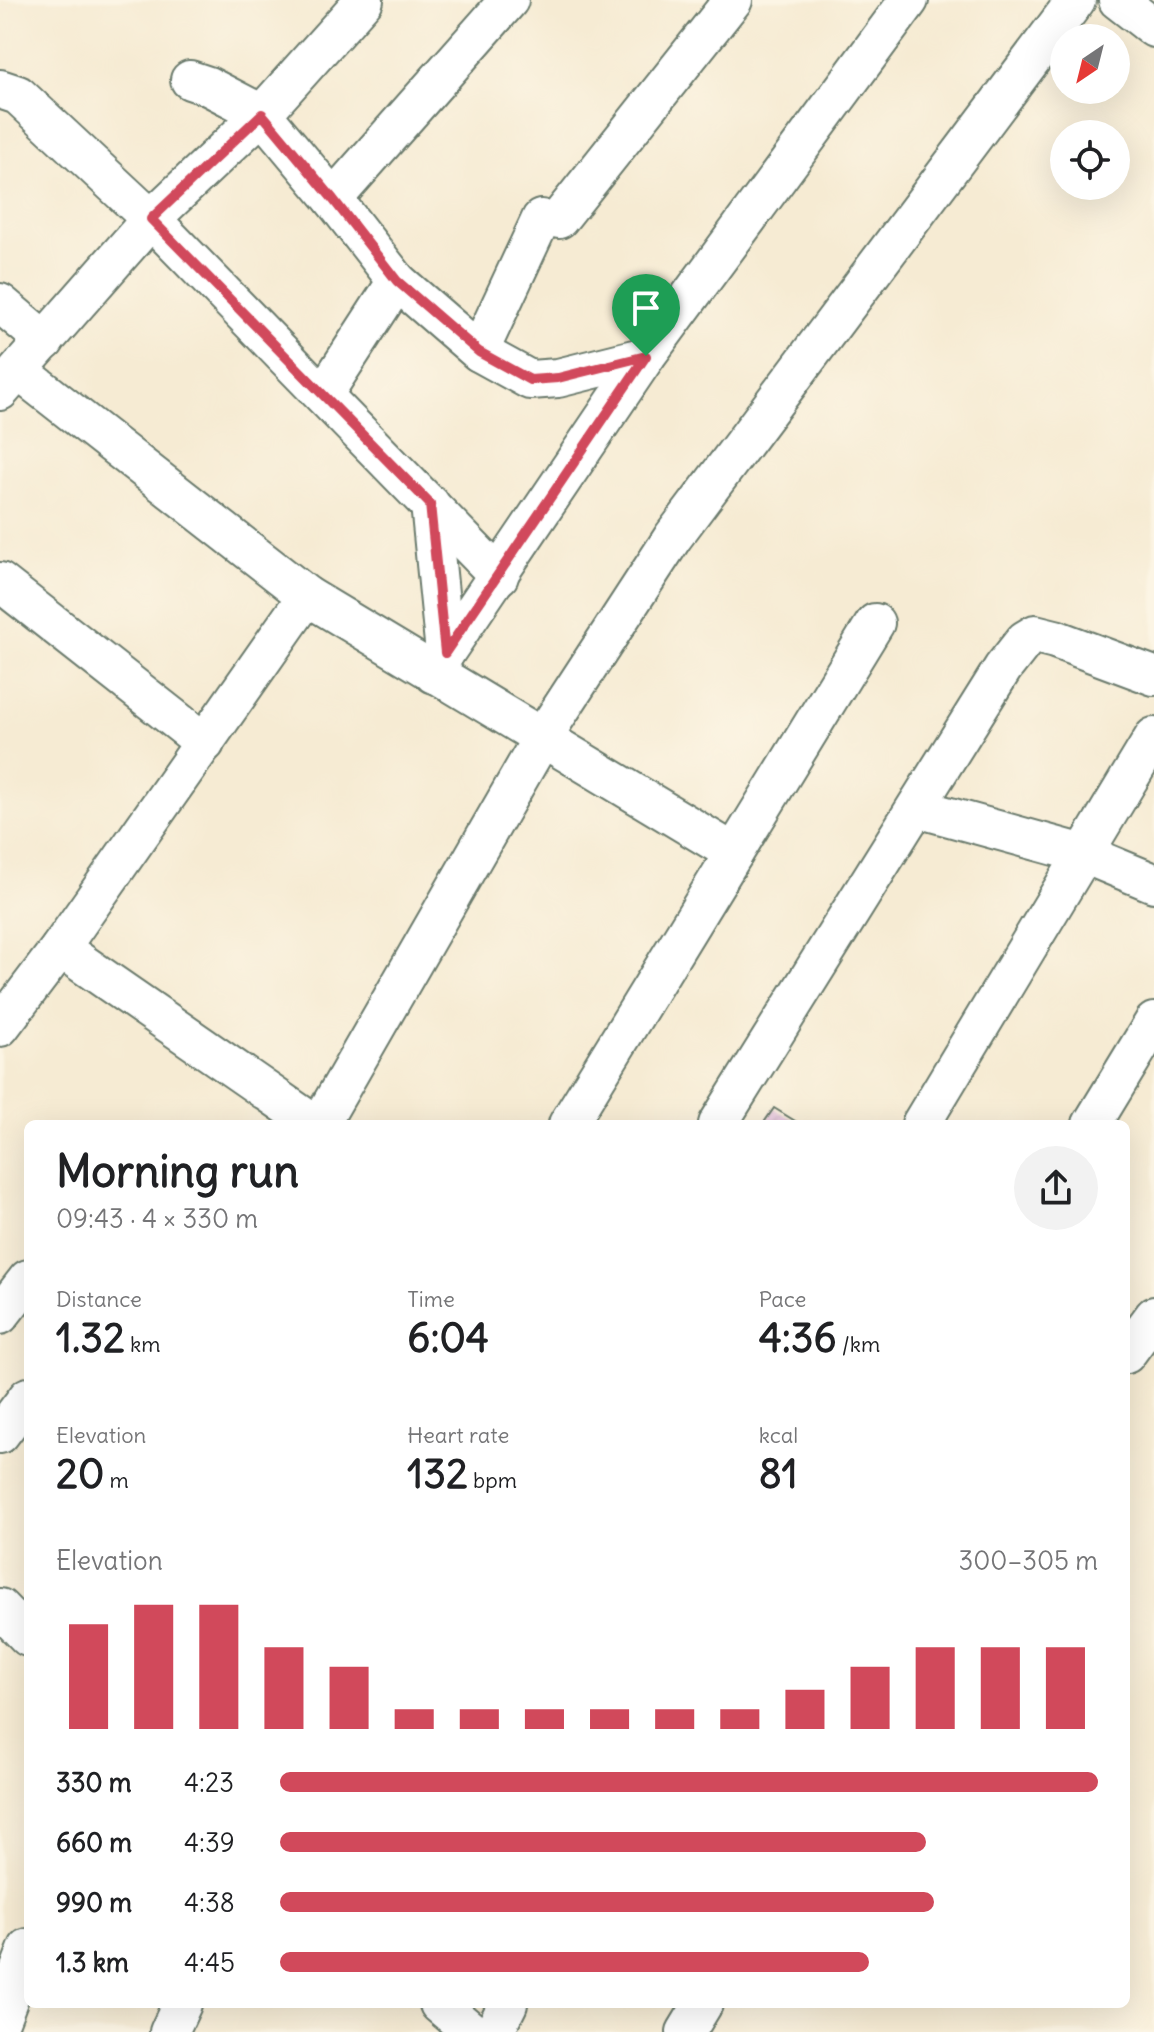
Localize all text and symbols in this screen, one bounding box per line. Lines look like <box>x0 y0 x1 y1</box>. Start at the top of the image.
north arrow <box>1050 24 1130 104</box>
map controls <box>1050 24 1130 200</box>
button: locate <box>1050 120 1130 200</box>
pin <box>612 274 680 356</box>
icon: arrive <box>624 286 668 330</box>
text: Morning run <box>56 1144 299 1199</box>
button: share <box>1014 1146 1098 1230</box>
text: 09:43 · 4 × 330 m <box>56 1202 258 1235</box>
text: Distance <box>56 1285 142 1313</box>
text: Time <box>407 1285 455 1313</box>
text: Pace <box>759 1285 806 1313</box>
text: 1.32 <box>56 1313 125 1363</box>
text: 6:04 <box>407 1313 489 1363</box>
text: 4:36 <box>759 1313 837 1363</box>
text: km <box>125 1330 161 1358</box>
text: /km <box>837 1330 880 1358</box>
text: Elevation <box>56 1421 146 1449</box>
text: Heart rate <box>407 1421 509 1449</box>
text: kcal <box>759 1421 798 1449</box>
text: 20 <box>56 1449 104 1499</box>
text: 132 <box>407 1449 468 1499</box>
text: 81 <box>759 1449 798 1499</box>
text: m <box>104 1466 129 1494</box>
text: bpm <box>468 1466 517 1494</box>
text: Elevation <box>56 1544 163 1577</box>
text: 300–305 m <box>958 1544 1098 1577</box>
text: 330 m <box>56 1766 132 1799</box>
text: 4:23 <box>184 1766 234 1799</box>
text: 660 m <box>56 1826 132 1859</box>
text: 4:39 <box>184 1826 235 1859</box>
text: 990 m <box>56 1886 132 1919</box>
text: 4:38 <box>184 1886 235 1919</box>
text: 1.3 km <box>56 1946 129 1979</box>
text: 4:45 <box>184 1946 235 1979</box>

